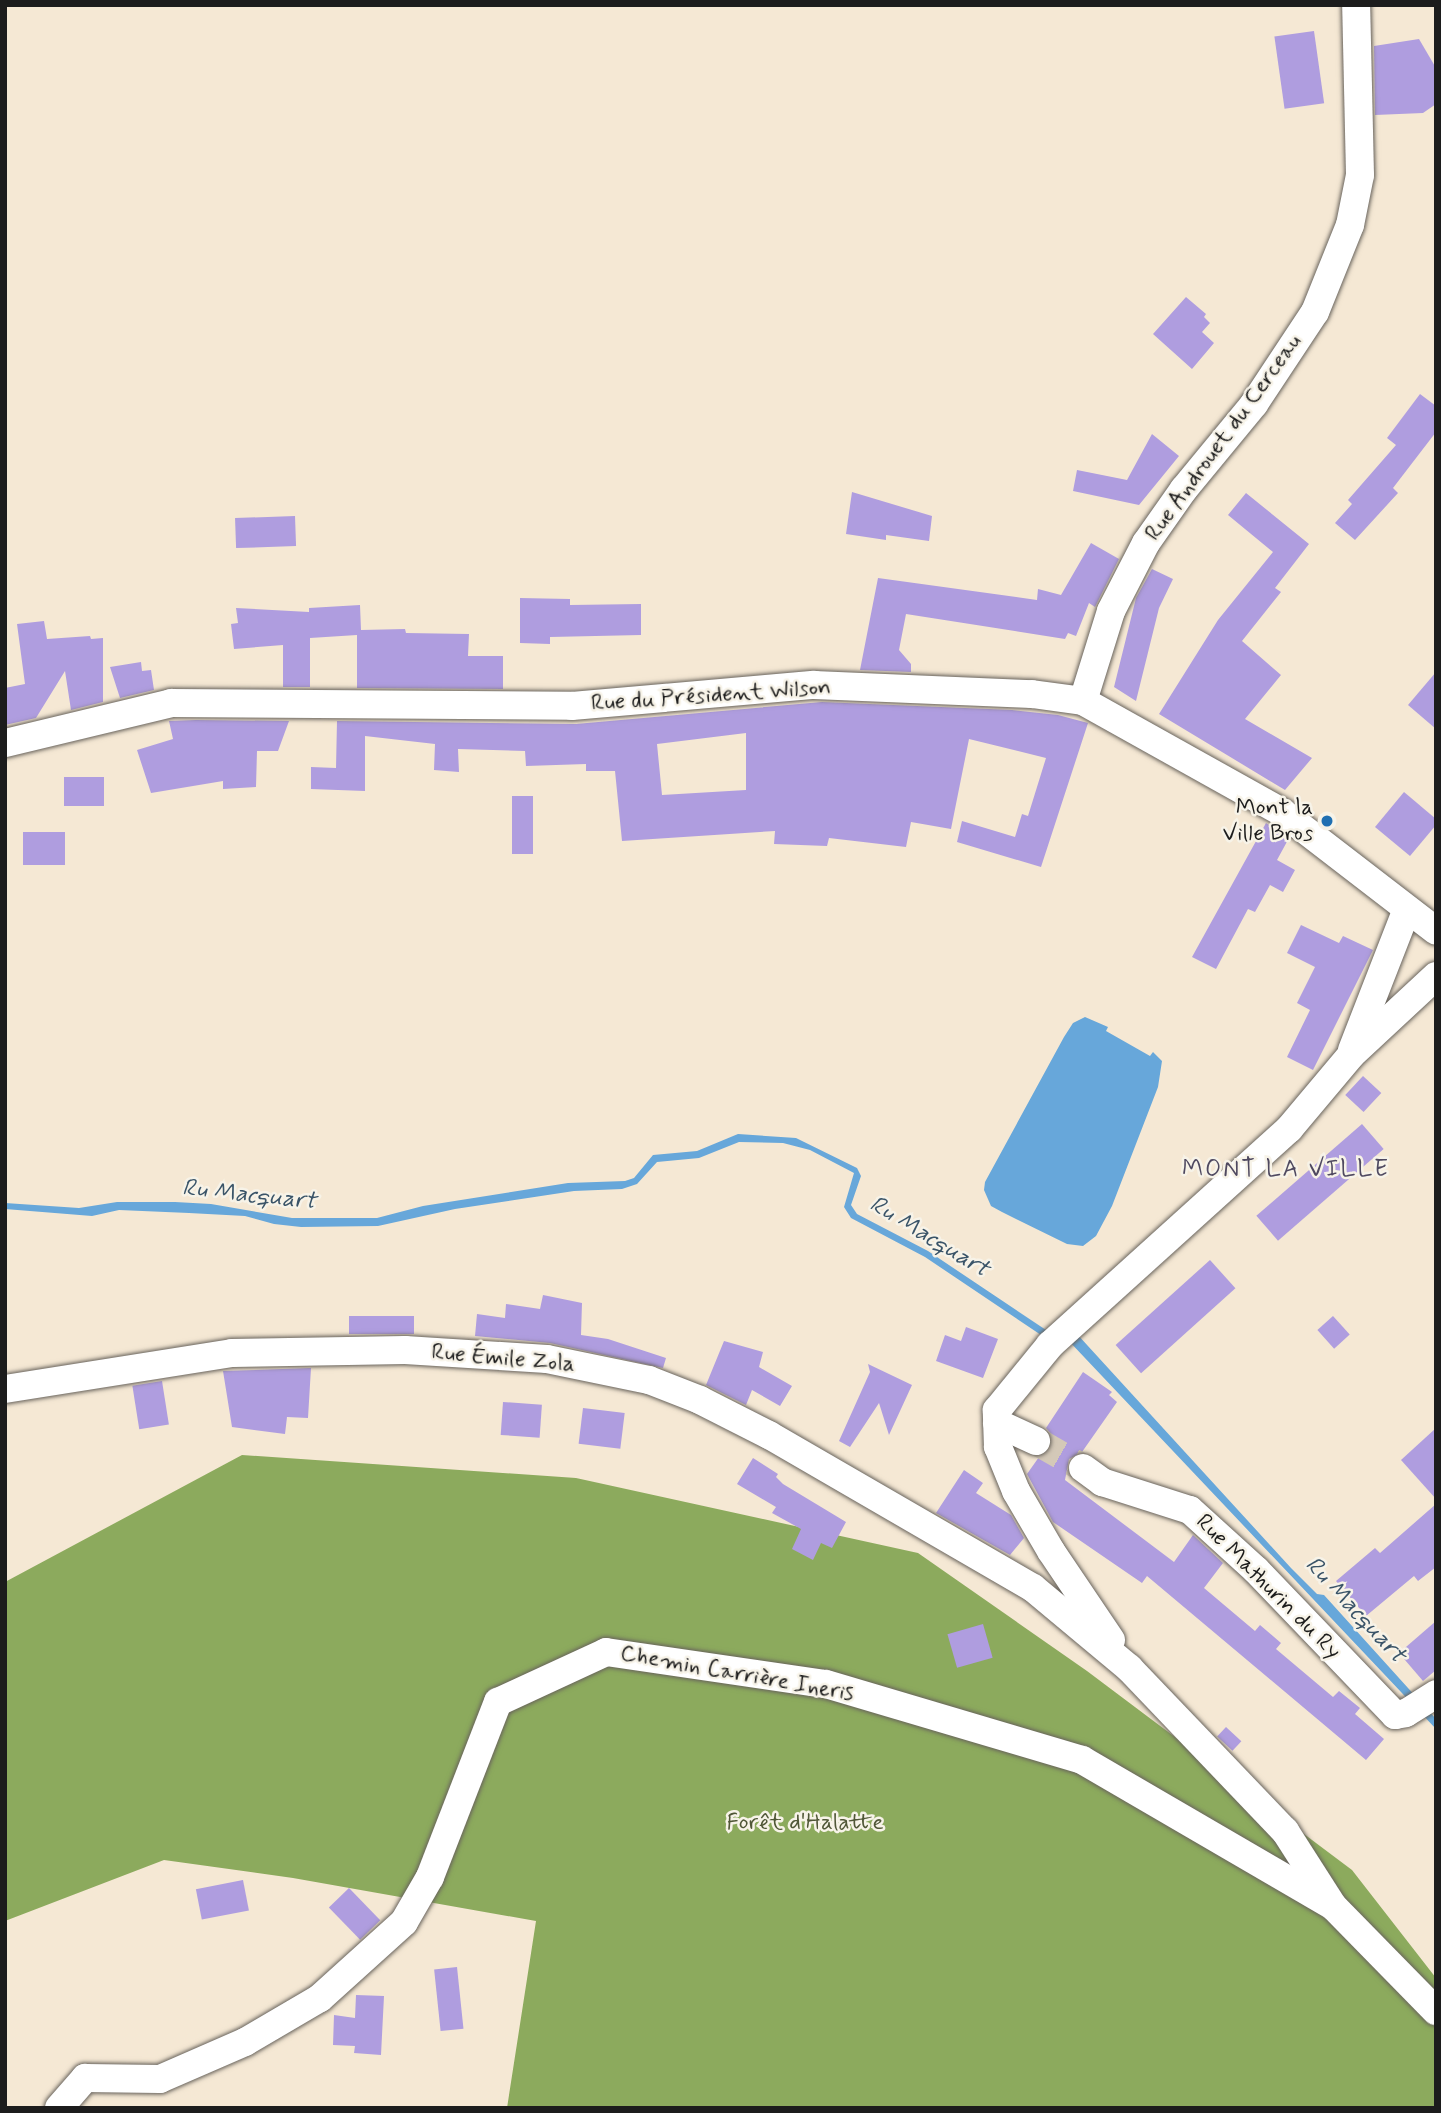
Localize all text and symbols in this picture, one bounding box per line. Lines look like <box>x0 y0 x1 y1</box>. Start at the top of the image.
street label: Rue Androuet du Cerceau <box>1141 331 1307 545</box>
street label: Rue du Président Wilson <box>591 674 831 718</box>
place label: Mont la Ville Bros <box>1222 794 1313 848</box>
marker: Mont la Ville Bros <box>1319 813 1335 829</box>
district label: MONT LA VILLE <box>1182 1156 1390 1184</box>
water label: Ru Macquart <box>182 1174 316 1216</box>
water label: Ru Macquart <box>865 1191 993 1283</box>
street label: Rue Émile Zola <box>430 1339 576 1379</box>
street label: Rue Mathurin du Ry <box>1192 1511 1344 1663</box>
water label: Ru Macquart <box>1300 1552 1410 1668</box>
street label: Chemin Carrière Ineris <box>618 1640 856 1708</box>
park label: Forêt d'Halatte <box>727 1809 883 1837</box>

